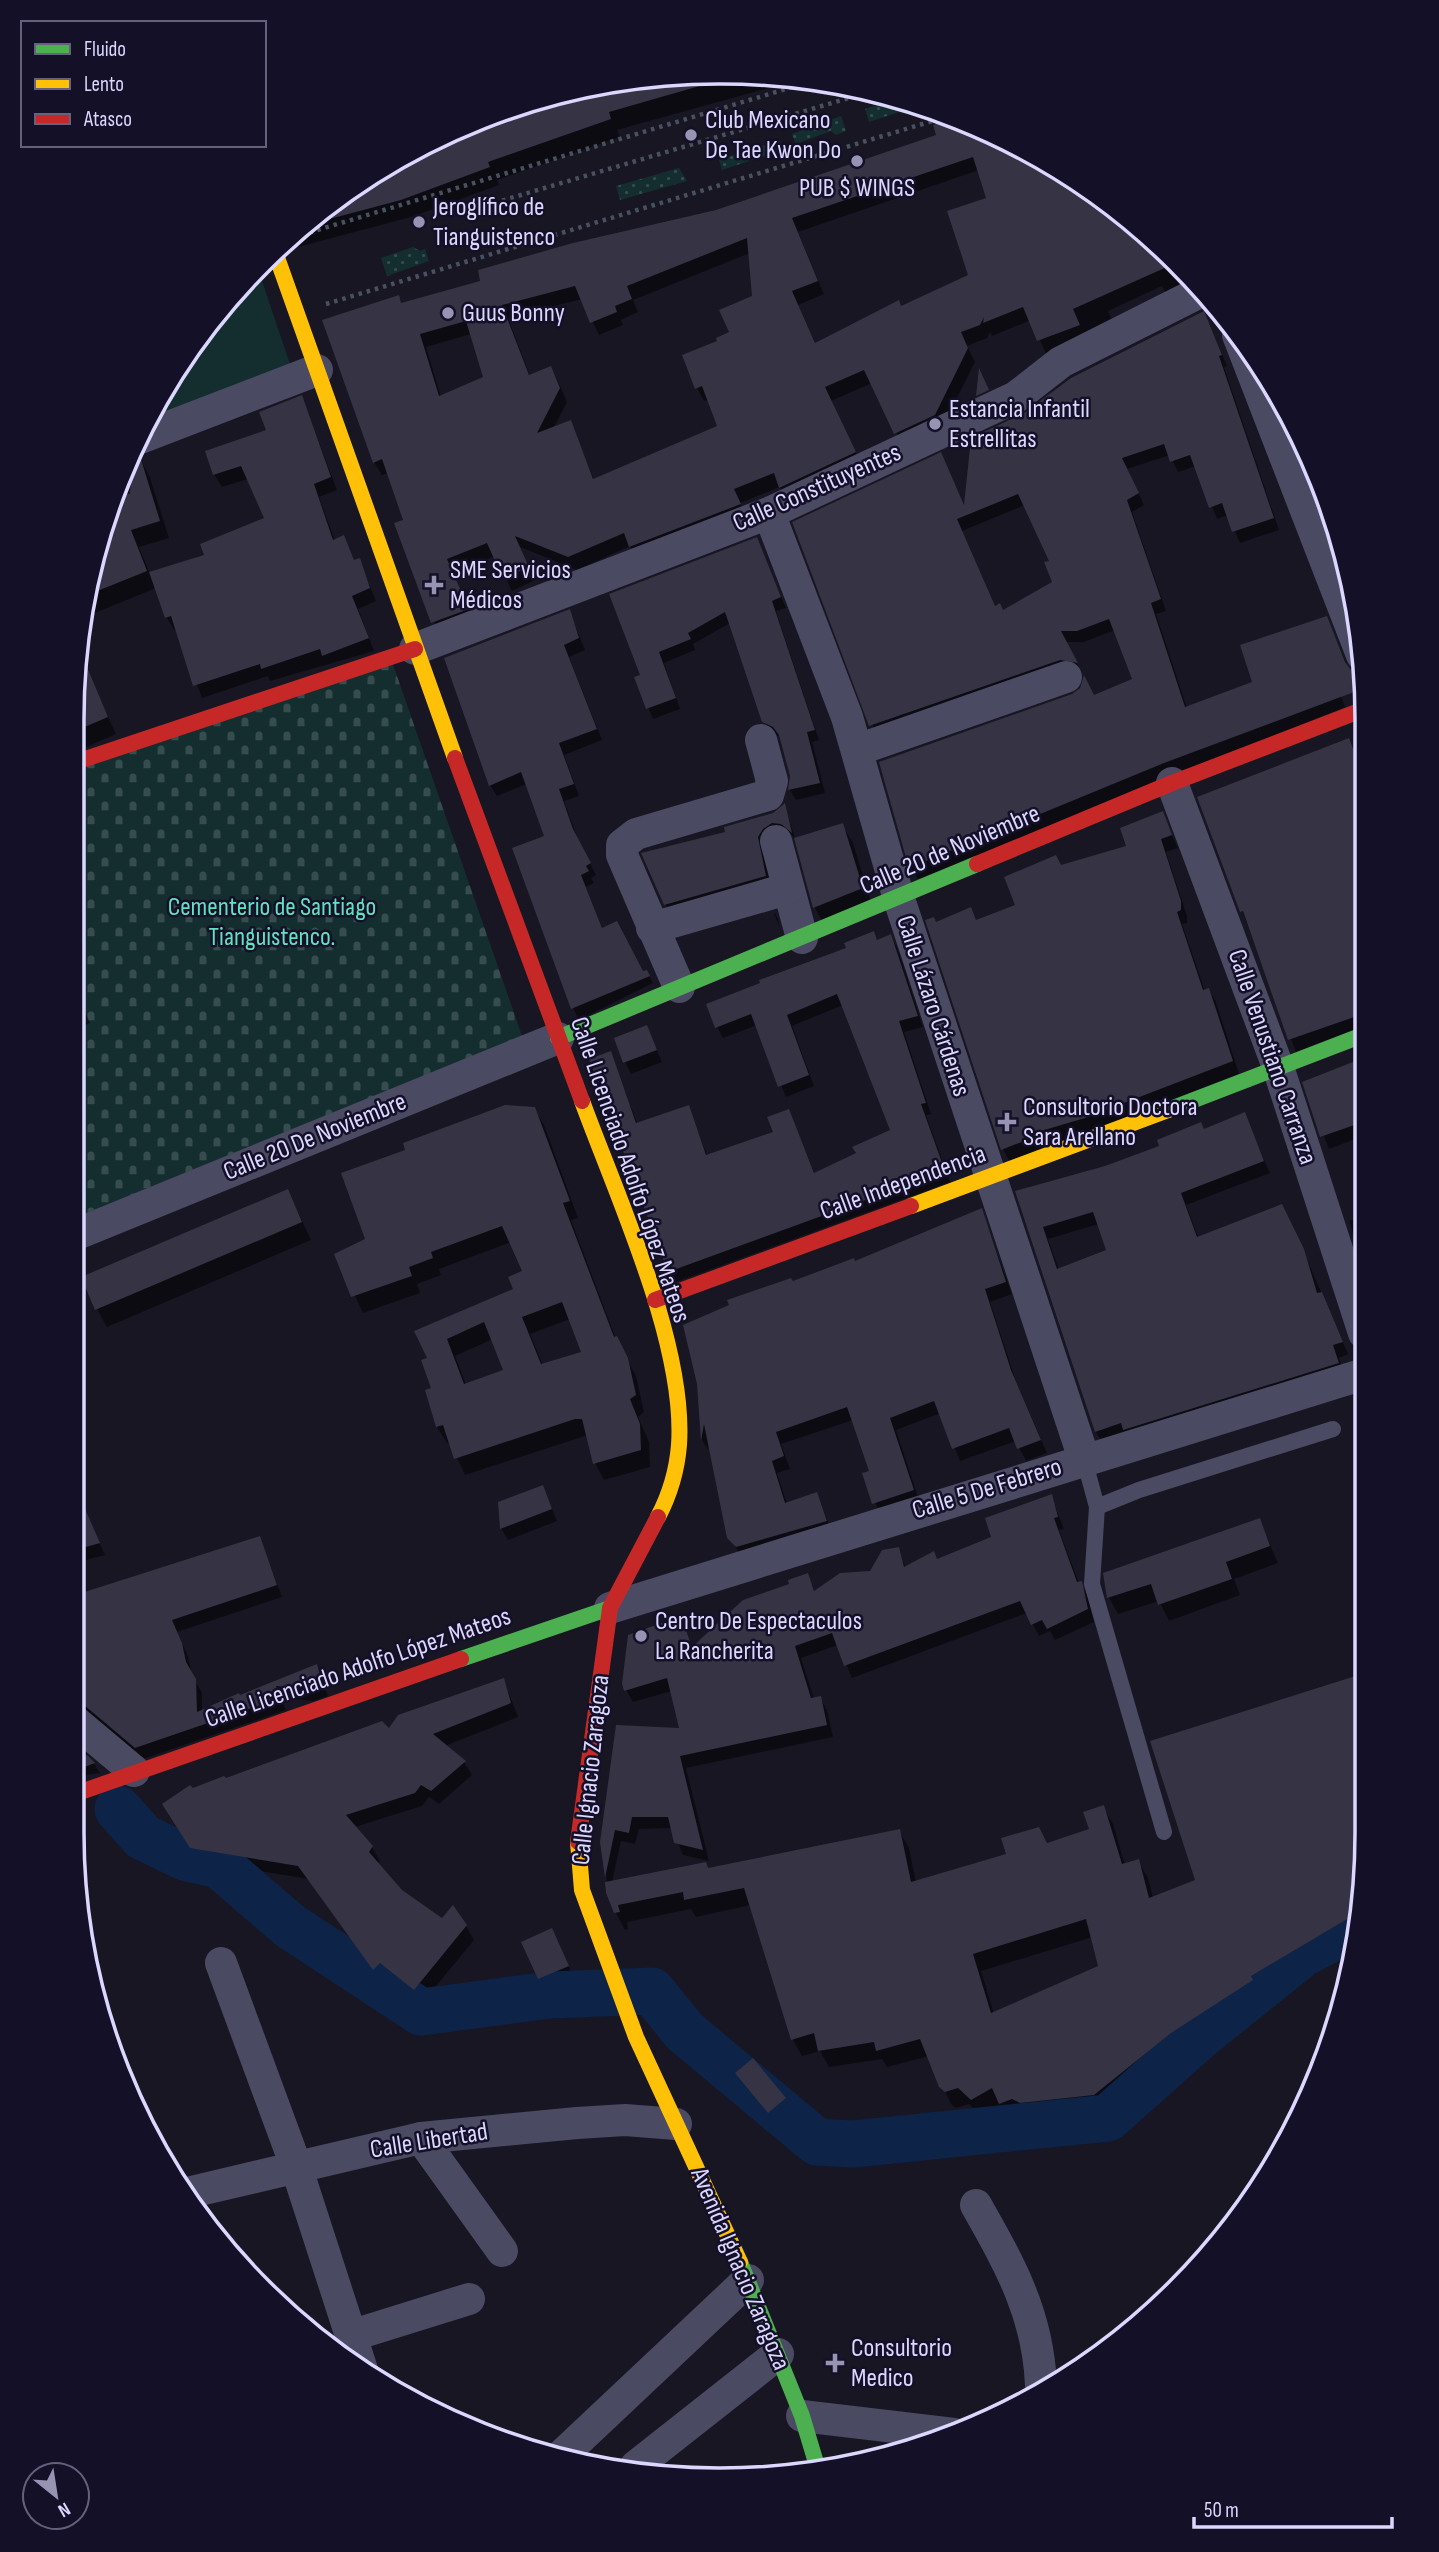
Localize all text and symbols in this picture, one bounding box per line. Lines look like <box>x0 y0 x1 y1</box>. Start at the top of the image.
legend <box>21 21 266 147</box>
text: Fluido <box>84 37 126 62</box>
text: Lento <box>84 72 124 97</box>
place label: Club Mexicano De Tae Kwon Do <box>705 105 841 166</box>
text: Atasco <box>83 107 132 132</box>
marker: Club Mexicano De Tae Kwon Do <box>683 127 699 143</box>
marker: PUB $ WINGS <box>849 153 865 169</box>
place label: PUB $ WINGS <box>799 173 915 204</box>
place label: Jeroglífico de Tianguistenco <box>432 192 555 253</box>
marker: Jeroglífico de Tianguistenco <box>411 214 427 230</box>
place label: Guus Bonny <box>462 298 565 329</box>
marker: Guus Bonny <box>440 305 456 321</box>
place label: Estancia Infantil Estrellitas <box>949 394 1090 455</box>
marker: Estancia Infantil Estrellitas <box>927 416 943 432</box>
street label: Calle Constituyentes <box>728 437 906 539</box>
place label: SME Servicios Médicos <box>450 555 571 616</box>
marker: SME Servicios Médicos <box>424 575 444 595</box>
street label: Calle 20 de Noviembre <box>855 798 1045 902</box>
park label: Cementerio de Santiago Tianguistenco. <box>168 892 376 953</box>
street label: Calle Lázaro Cárdenas <box>889 912 977 1100</box>
street label: Calle Venustiano Carranza <box>1221 946 1323 1168</box>
street label: Calle Licenciado Adolfo López Mateos <box>563 1013 697 1327</box>
street label: Calle 20 De Noviembre <box>219 1086 411 1188</box>
place label: Consultorio Doctora Sara Arellano <box>1023 1092 1197 1153</box>
marker: Consultorio Doctora Sara Arellano <box>997 1112 1017 1132</box>
street label: Calle Independencia <box>816 1139 990 1227</box>
street label: Calle 5 De Febrero <box>909 1452 1065 1526</box>
street label: Calle Licenciado Adolfo López Mateos <box>201 1601 515 1735</box>
place label: Centro De Espectaculos La Rancherita <box>655 1606 862 1667</box>
marker: Centro De Espectaculos La Rancherita <box>633 1628 649 1644</box>
street label: Calle Ignacio Zaragoza <box>566 1673 616 1867</box>
street label: Calle Libertad <box>368 2116 490 2166</box>
street label: Avenida Ignacio Zaragoza <box>683 2162 797 2375</box>
place label: Consultorio Medico <box>851 2333 952 2394</box>
marker: Consultorio Medico <box>825 2353 845 2373</box>
north arrow <box>21 2461 91 2531</box>
scale bar <box>1194 2486 1392 2530</box>
text: N <box>54 2497 74 2522</box>
text: 50 m <box>1204 2498 1239 2523</box>

